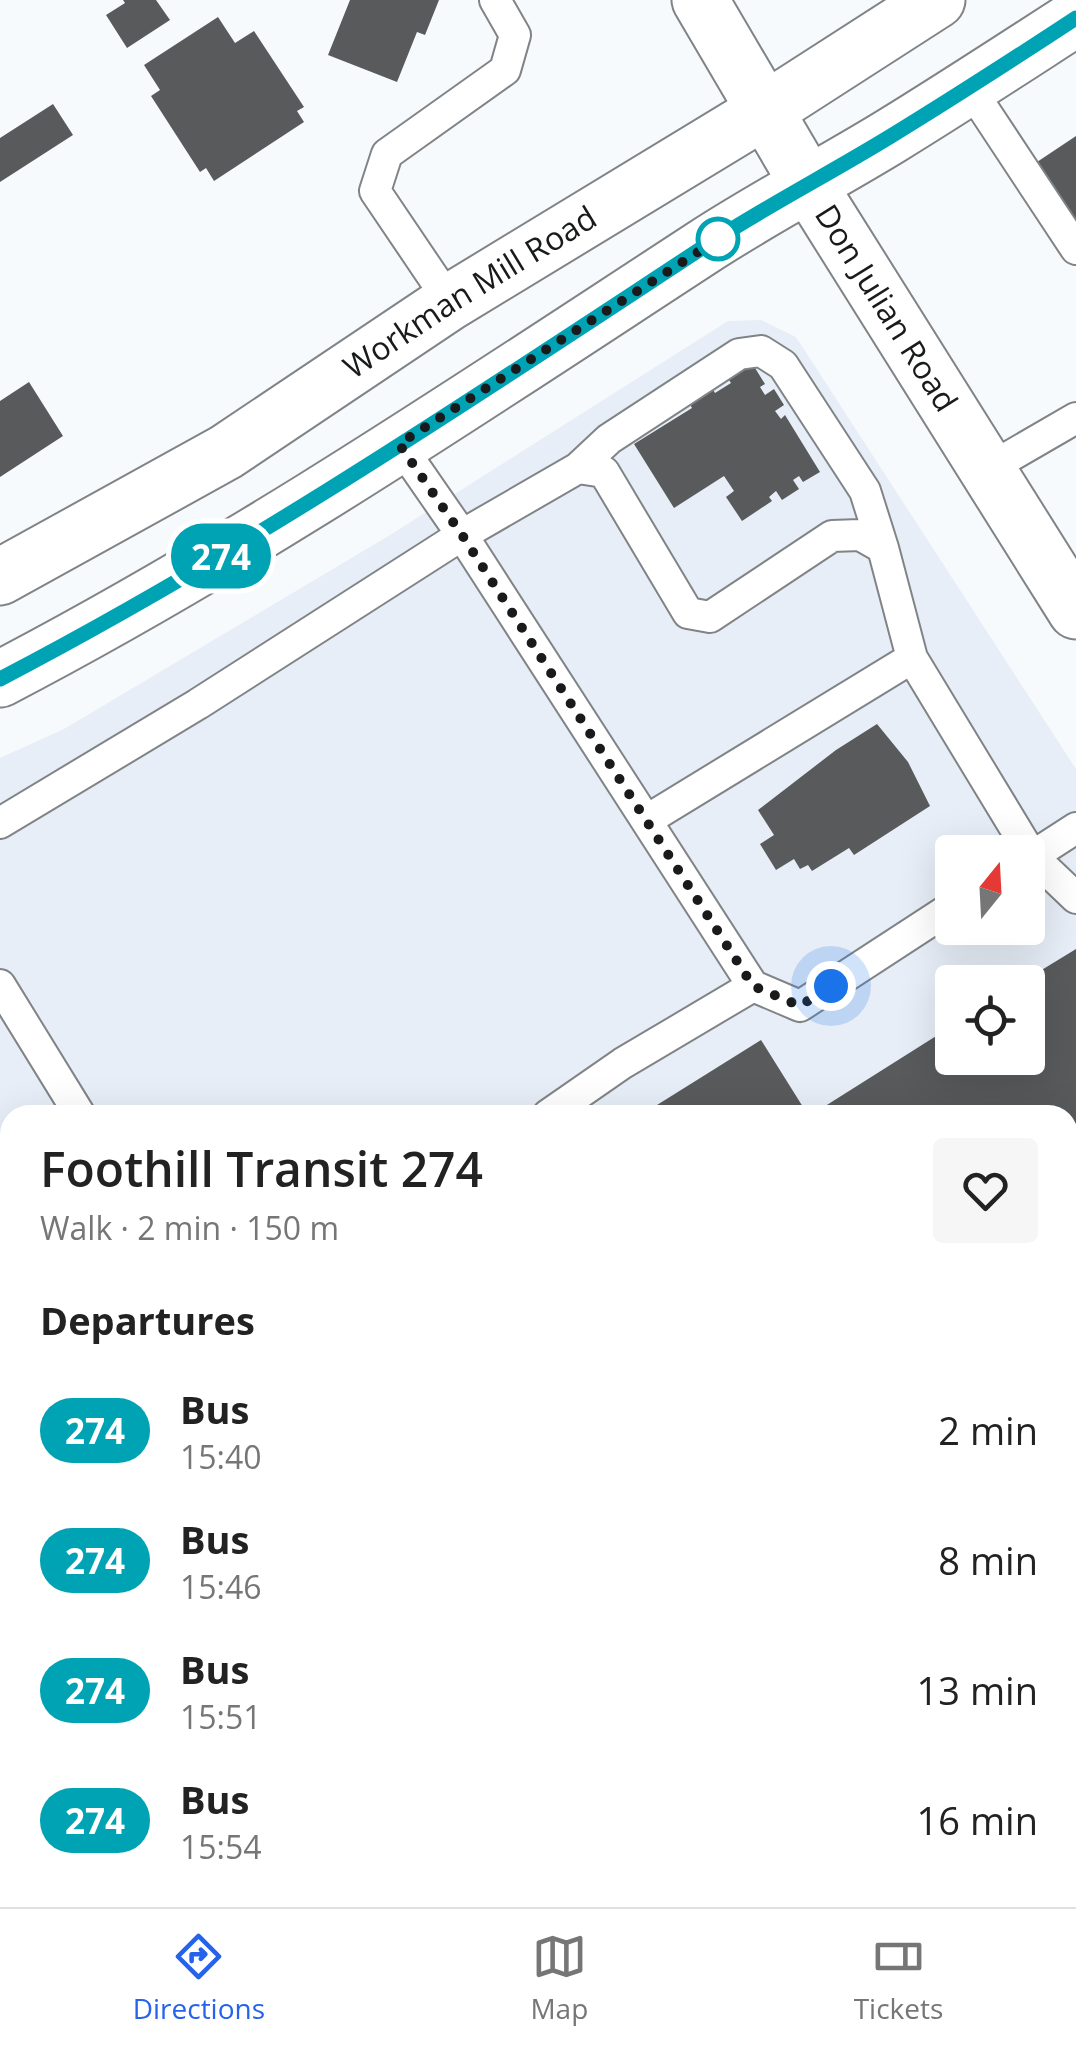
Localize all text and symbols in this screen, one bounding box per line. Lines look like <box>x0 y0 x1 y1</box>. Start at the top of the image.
street label: Workman Mill Road <box>334 195 604 387</box>
street label: Don Julian Road <box>806 196 968 419</box>
unlabelled marker <box>697 218 739 260</box>
line badge: 274 <box>164 524 278 588</box>
text: 274 <box>191 533 251 580</box>
north arrow <box>935 835 1045 945</box>
map controls <box>935 835 1045 1075</box>
your location <box>806 961 856 1011</box>
button: locate <box>935 965 1045 1075</box>
text: Foothill Transit 274 <box>40 1136 483 1201</box>
button: heart <box>933 1138 1038 1243</box>
text: Walk · 2 min · 150 m <box>40 1206 339 1249</box>
text: Departures <box>40 1294 255 1346</box>
text: Bus <box>180 1383 249 1435</box>
text: 2 min <box>938 1404 1038 1456</box>
text: 274 <box>65 1407 125 1454</box>
text: 15:40 <box>180 1435 262 1478</box>
text: Bus <box>180 1513 249 1565</box>
text: 8 min <box>938 1534 1038 1586</box>
text: 274 <box>65 1537 125 1584</box>
text: 15:46 <box>180 1565 262 1608</box>
text: Bus <box>180 1643 249 1695</box>
text: 13 min <box>917 1664 1038 1716</box>
text: 274 <box>65 1667 125 1714</box>
text: 15:51 <box>180 1695 262 1738</box>
text: Bus <box>180 1773 249 1825</box>
text: 16 min <box>917 1794 1038 1846</box>
text: 274 <box>65 1797 125 1844</box>
text: 15:54 <box>180 1825 262 1868</box>
tab: Directions <box>133 1929 265 2027</box>
tab: Map <box>530 1929 588 2027</box>
tab: Tickets <box>854 1929 943 2027</box>

